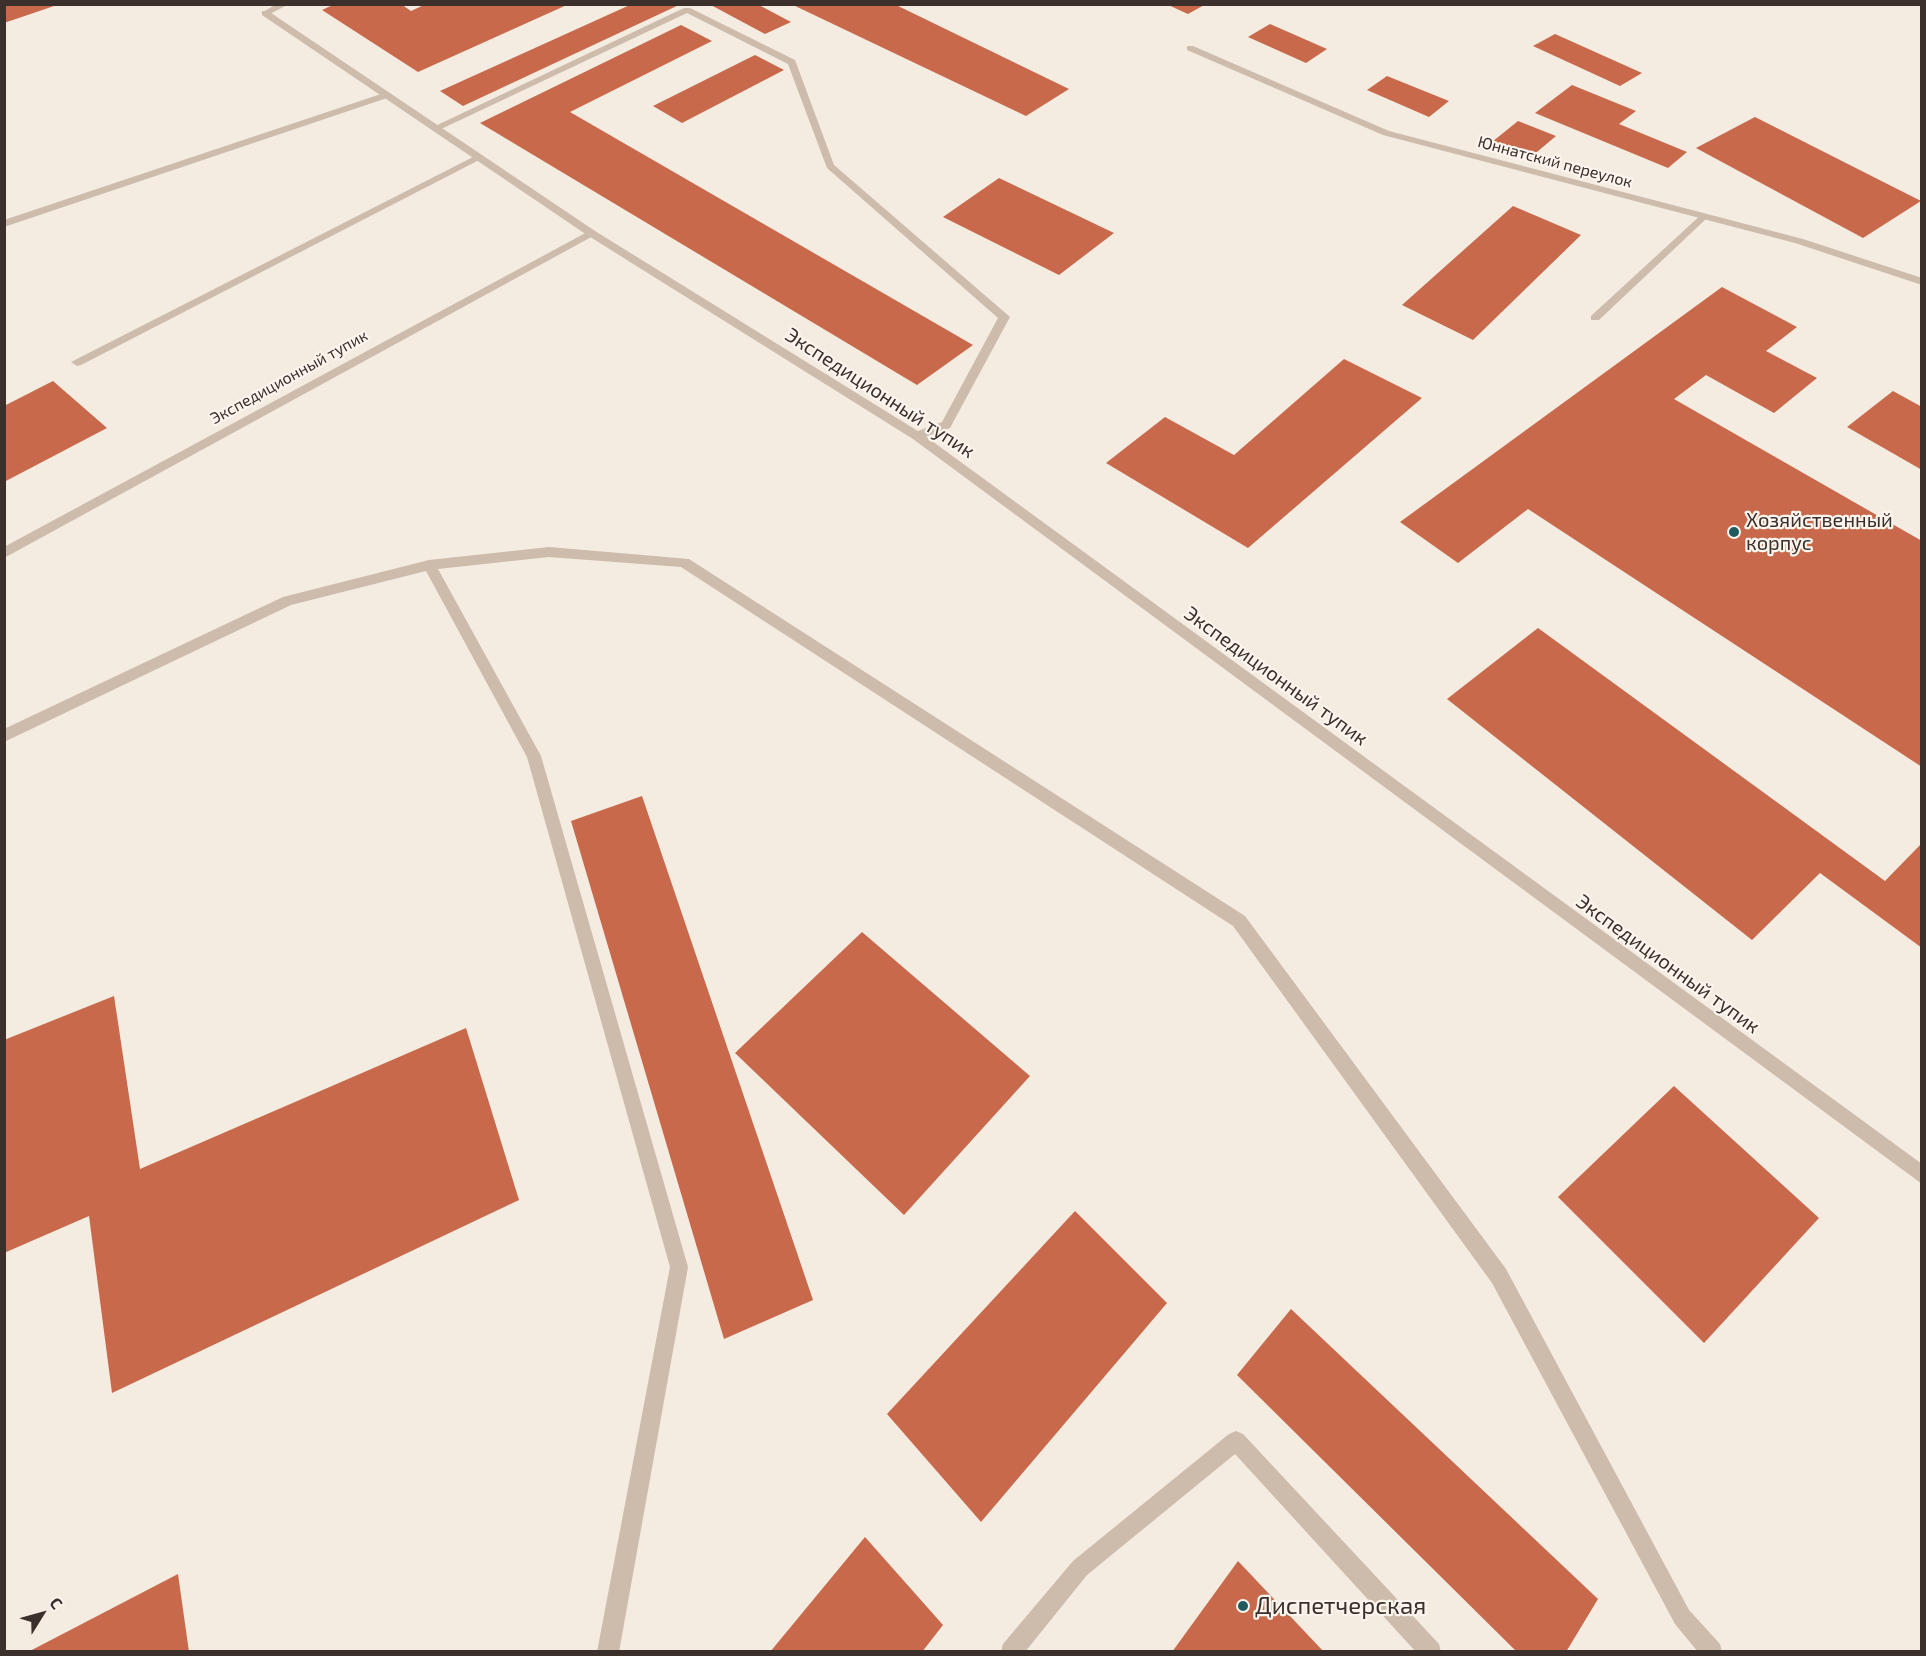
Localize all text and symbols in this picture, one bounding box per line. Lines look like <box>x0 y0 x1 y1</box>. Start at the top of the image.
street label: Юннатский переулок <box>1476 132 1634 192</box>
street label: Экспедиционный тупик <box>781 323 979 463</box>
street label: Экспедиционный тупик <box>207 326 371 428</box>
place label: Хозяйственный корпус <box>1746 508 1893 555</box>
marker: Хозяйственный корпус <box>1727 525 1741 539</box>
street label: Экспедиционный тупик <box>1180 601 1372 751</box>
street label: Экспедиционный тупик <box>1572 889 1764 1039</box>
north arrow <box>12 1584 72 1644</box>
place label: Диспетчерская <box>1255 1592 1426 1620</box>
text: С <box>46 1593 67 1612</box>
marker: Диспетчерская <box>1236 1599 1250 1613</box>

